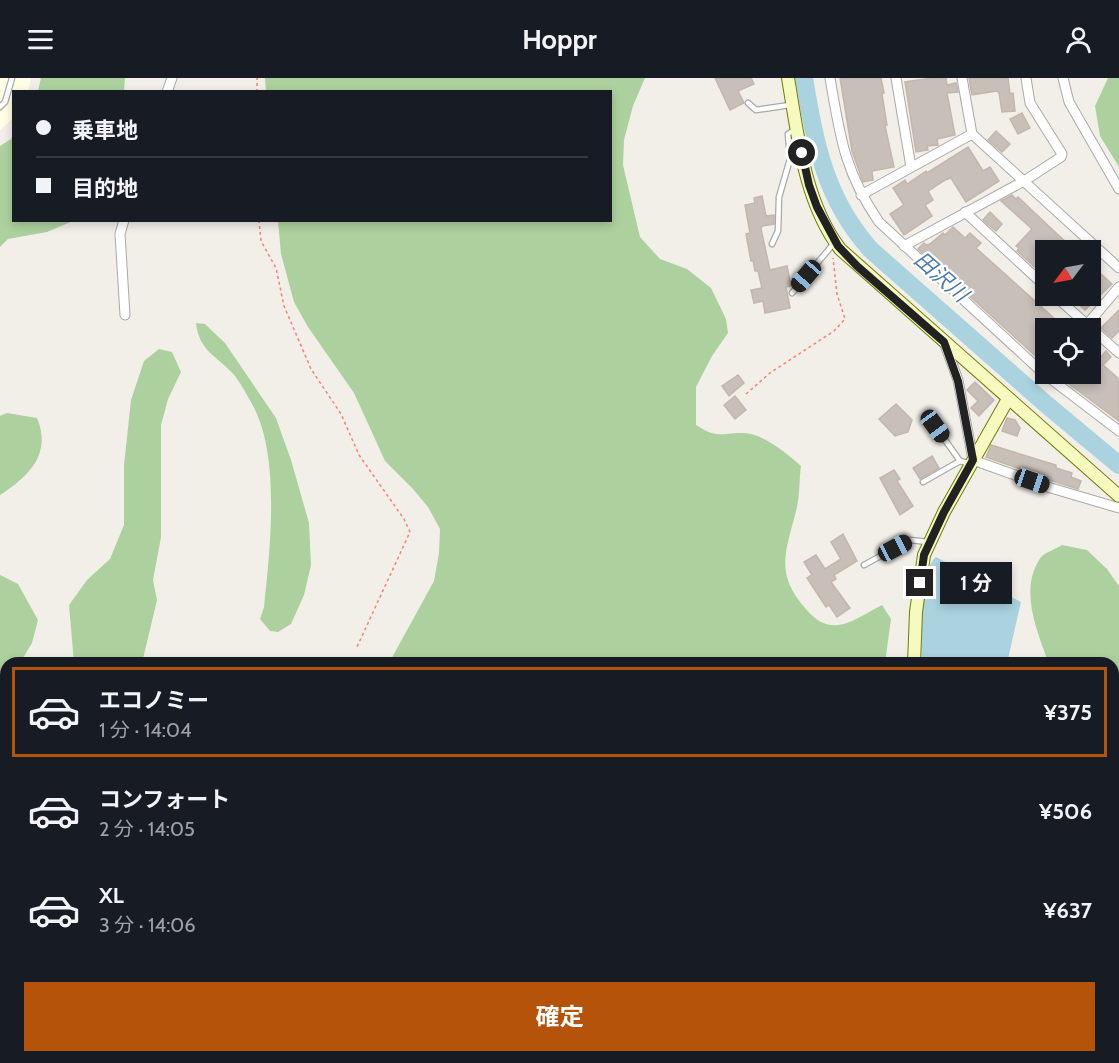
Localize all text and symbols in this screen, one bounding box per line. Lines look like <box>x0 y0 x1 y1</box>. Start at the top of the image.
icon: menu <box>24 23 57 56</box>
text: Hoppr <box>522 23 597 56</box>
icon: person <box>1062 23 1095 56</box>
text: 乗車地 <box>72 117 138 144</box>
route start <box>788 139 815 166</box>
text: 目的地 <box>72 175 138 202</box>
north arrow <box>1035 240 1101 306</box>
map controls <box>1035 240 1101 384</box>
water label: 田沢川 <box>909 247 975 308</box>
car <box>787 257 825 295</box>
button: locate <box>1035 318 1101 384</box>
car <box>917 406 953 446</box>
car <box>1012 467 1052 495</box>
car <box>875 532 915 564</box>
callout: 1 分 <box>941 562 1013 604</box>
route end <box>906 569 933 596</box>
text: 1 分 <box>960 571 992 595</box>
icon: car <box>27 685 81 739</box>
text: エコノミー <box>99 687 209 714</box>
text: ¥375 <box>1044 699 1092 726</box>
text: 1 分 · 14:04 <box>99 718 192 742</box>
icon: car <box>27 784 81 838</box>
text: コンフォート <box>99 786 230 813</box>
text: ¥506 <box>1039 798 1092 825</box>
text: 2 分 · 14:05 <box>99 817 195 841</box>
text: XL <box>99 882 124 909</box>
icon: car <box>27 883 81 937</box>
text: ¥637 <box>1043 897 1092 924</box>
text: 3 分 · 14:06 <box>99 913 196 937</box>
button: 確定 <box>24 982 1095 1051</box>

